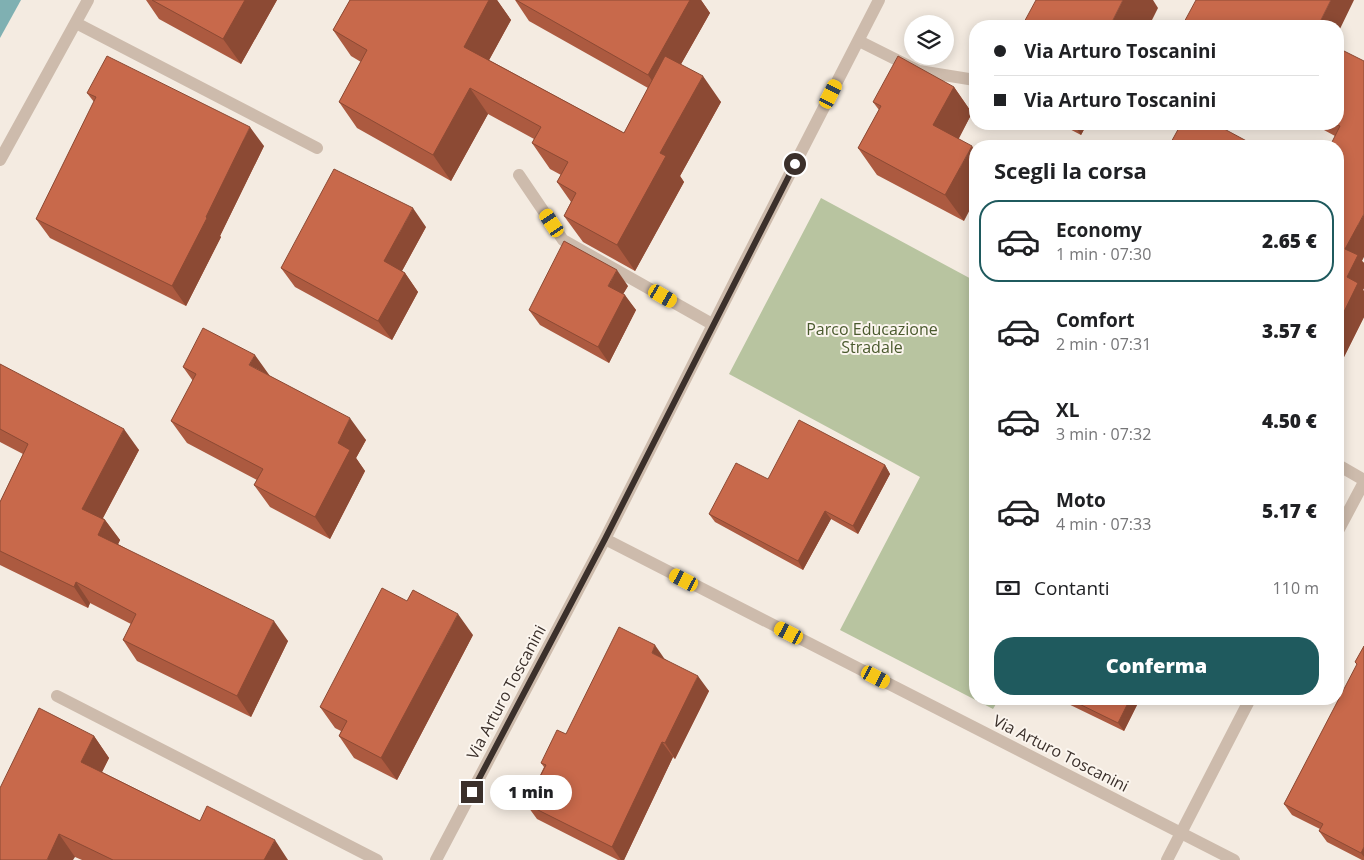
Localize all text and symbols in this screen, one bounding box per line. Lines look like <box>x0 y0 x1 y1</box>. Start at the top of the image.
map controls <box>904 15 954 65</box>
button: layers <box>904 15 954 65</box>
text: Via Arturo Toscanini <box>1024 38 1216 64</box>
car <box>817 77 844 111</box>
text: Via Arturo Toscanini <box>1024 87 1216 113</box>
route start <box>784 153 806 175</box>
text: Scegli la corsa <box>994 155 1147 185</box>
car <box>537 206 566 240</box>
text: Economy <box>1056 217 1142 243</box>
icon: car <box>996 219 1041 264</box>
text: 2.65 € <box>1262 228 1317 254</box>
text: 1 min · 07:30 <box>1056 243 1151 265</box>
car <box>646 282 679 310</box>
text: Comfort <box>1056 307 1135 333</box>
icon: car <box>996 309 1041 354</box>
park label: Parco Educazione Stradale <box>806 318 938 358</box>
text: 3.57 € <box>1262 318 1317 344</box>
text: 2 min · 07:31 <box>1056 333 1151 355</box>
text: XL <box>1056 397 1079 423</box>
icon: car <box>996 399 1041 444</box>
text: 4.50 € <box>1262 408 1317 434</box>
text: 3 min · 07:32 <box>1056 423 1151 445</box>
text: Moto <box>1056 487 1106 513</box>
icon: car <box>996 489 1041 534</box>
text: 5.17 € <box>1262 498 1317 524</box>
text: 4 min · 07:33 <box>1056 513 1151 535</box>
car <box>667 567 700 593</box>
icon: cash <box>994 574 1022 602</box>
text: Contanti <box>1034 575 1110 601</box>
text: 110 m <box>1273 577 1319 599</box>
car <box>772 620 805 646</box>
street label: Via Arturo Toscanini <box>461 621 551 763</box>
button: Conferma <box>994 637 1319 695</box>
car <box>859 664 892 690</box>
street label: Via Arturo Toscanini <box>989 709 1133 797</box>
callout: 1 min <box>490 774 572 810</box>
route end <box>461 781 483 803</box>
text: 1 min <box>508 781 554 803</box>

